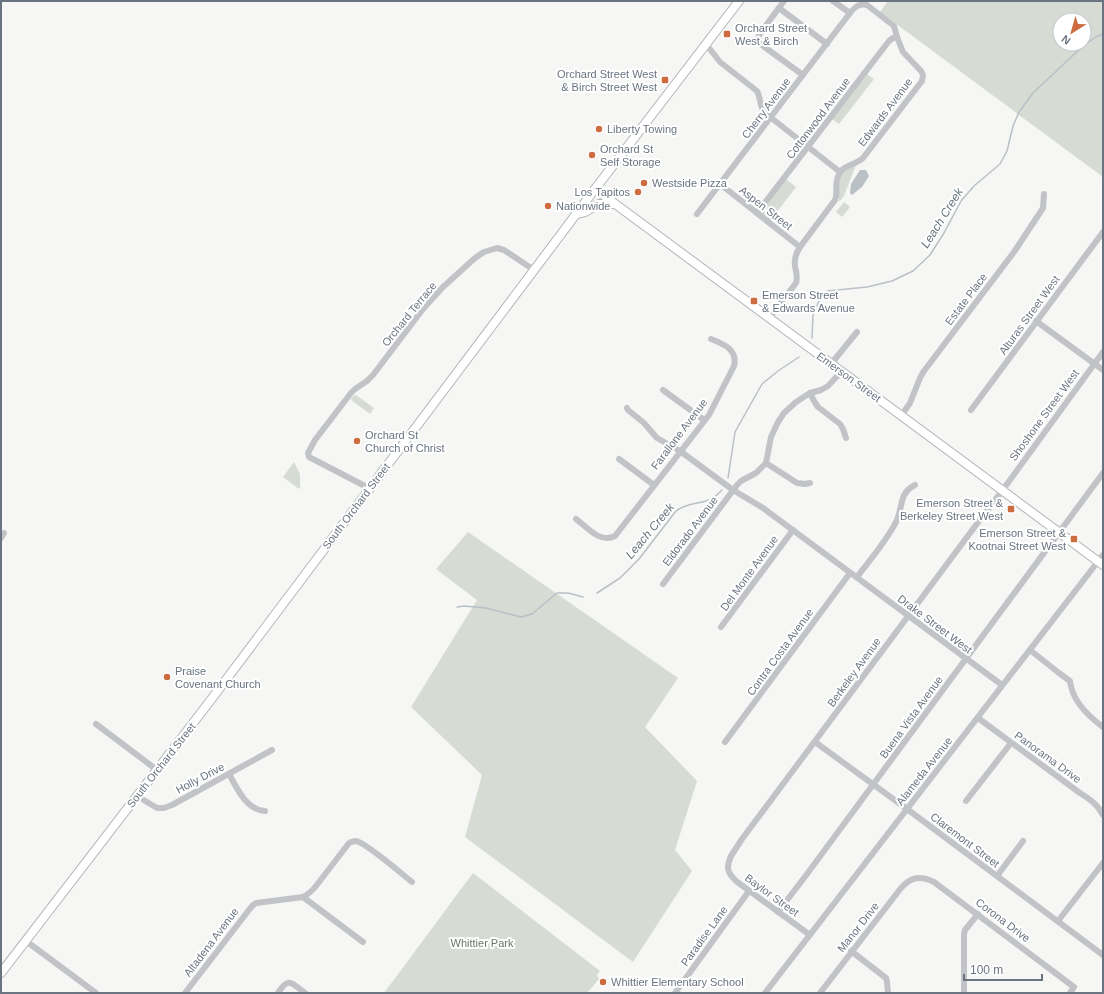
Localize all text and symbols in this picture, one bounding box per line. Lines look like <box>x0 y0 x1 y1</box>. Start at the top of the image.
north arrow <box>1052 12 1092 52</box>
place label: Orchard Street West & Birch <box>735 22 807 47</box>
marker: Orchard Street West & Birch <box>722 29 732 39</box>
text: N <box>1059 33 1073 47</box>
place label: Orchard Street West & Birch Street West <box>557 68 657 93</box>
marker: Orchard Street West & Birch Street West <box>660 75 670 85</box>
street label: Cherry Avenue <box>739 75 793 141</box>
street label: Cottonwood Avenue <box>784 75 852 161</box>
street label: Edwards Avenue <box>855 76 915 148</box>
place label: Liberty Towing <box>607 123 677 135</box>
marker: Liberty Towing <box>594 124 604 134</box>
place label: Orchard St Self Storage <box>600 143 661 168</box>
marker: Orchard St Self Storage <box>587 150 597 160</box>
place label: Westside Pizza <box>652 177 728 189</box>
marker: Westside Pizza <box>639 178 649 188</box>
street label: Aspen Street <box>737 184 795 232</box>
water label: Leach Creek <box>918 185 966 251</box>
place label: Los Tapitos <box>575 186 630 198</box>
marker: Los Tapitos <box>633 187 643 197</box>
place label: Nationwide <box>556 200 610 212</box>
marker: Nationwide <box>543 201 553 211</box>
street label: Estate Place <box>943 271 989 327</box>
street label: Alturas Street West <box>996 273 1062 357</box>
street label: Orchard Terrace <box>379 279 439 349</box>
place label: Emerson Street & Edwards Avenue <box>762 289 855 314</box>
marker: Emerson Street & Edwards Avenue <box>749 296 759 306</box>
street label: Emerson Street <box>815 350 883 404</box>
street label: Shoshone Street West <box>1007 367 1081 463</box>
street label: Farallone Avenue <box>649 396 709 472</box>
place label: Orchard St Church of Christ <box>365 429 444 454</box>
marker: Orchard St Church of Christ <box>352 436 362 446</box>
street label: South Orchard Street <box>320 461 392 551</box>
street label: Eldorado Avenue <box>660 494 720 568</box>
place label: Emerson Street & Berkeley Street West <box>900 497 1004 522</box>
water label: Leach Creek <box>623 500 678 562</box>
marker: Emerson Street & Berkeley Street West <box>1006 504 1016 514</box>
place label: Emerson Street & Kootnai Street West <box>968 527 1067 552</box>
street label: Del Monte Avenue <box>718 533 780 613</box>
marker: Emerson Street & Kootnai Street West <box>1069 534 1079 544</box>
street label: Drake Street West <box>896 592 974 656</box>
street label: Contra Costa Avenue <box>744 606 816 698</box>
street label: Berkeley Avenue <box>825 635 883 709</box>
place label: Praise Covenant Church <box>175 665 261 690</box>
marker: Praise Covenant Church <box>162 672 172 682</box>
street label: Buena Vista Avenue <box>877 674 945 760</box>
street label: South Orchard Street <box>124 720 198 810</box>
street label: Panorama Drive <box>1012 729 1084 785</box>
street label: Alameda Avenue <box>894 735 954 807</box>
street label: Holly Drive <box>174 760 226 796</box>
street label: Claremont Street <box>928 810 1002 870</box>
street label: Baylor Street <box>743 871 801 919</box>
street label: Corona Drive <box>974 896 1032 944</box>
street label: Manor Drive <box>835 900 881 954</box>
street label: Paradise Lane <box>678 904 730 968</box>
street label: Altadena Avenue <box>181 905 241 979</box>
park label: Whittier Park <box>451 937 514 949</box>
scale bar <box>964 956 1042 982</box>
text: 100 m <box>970 963 1003 977</box>
place label: Whittier Elementary School <box>611 976 744 988</box>
marker: Whittier Elementary School <box>598 977 608 987</box>

